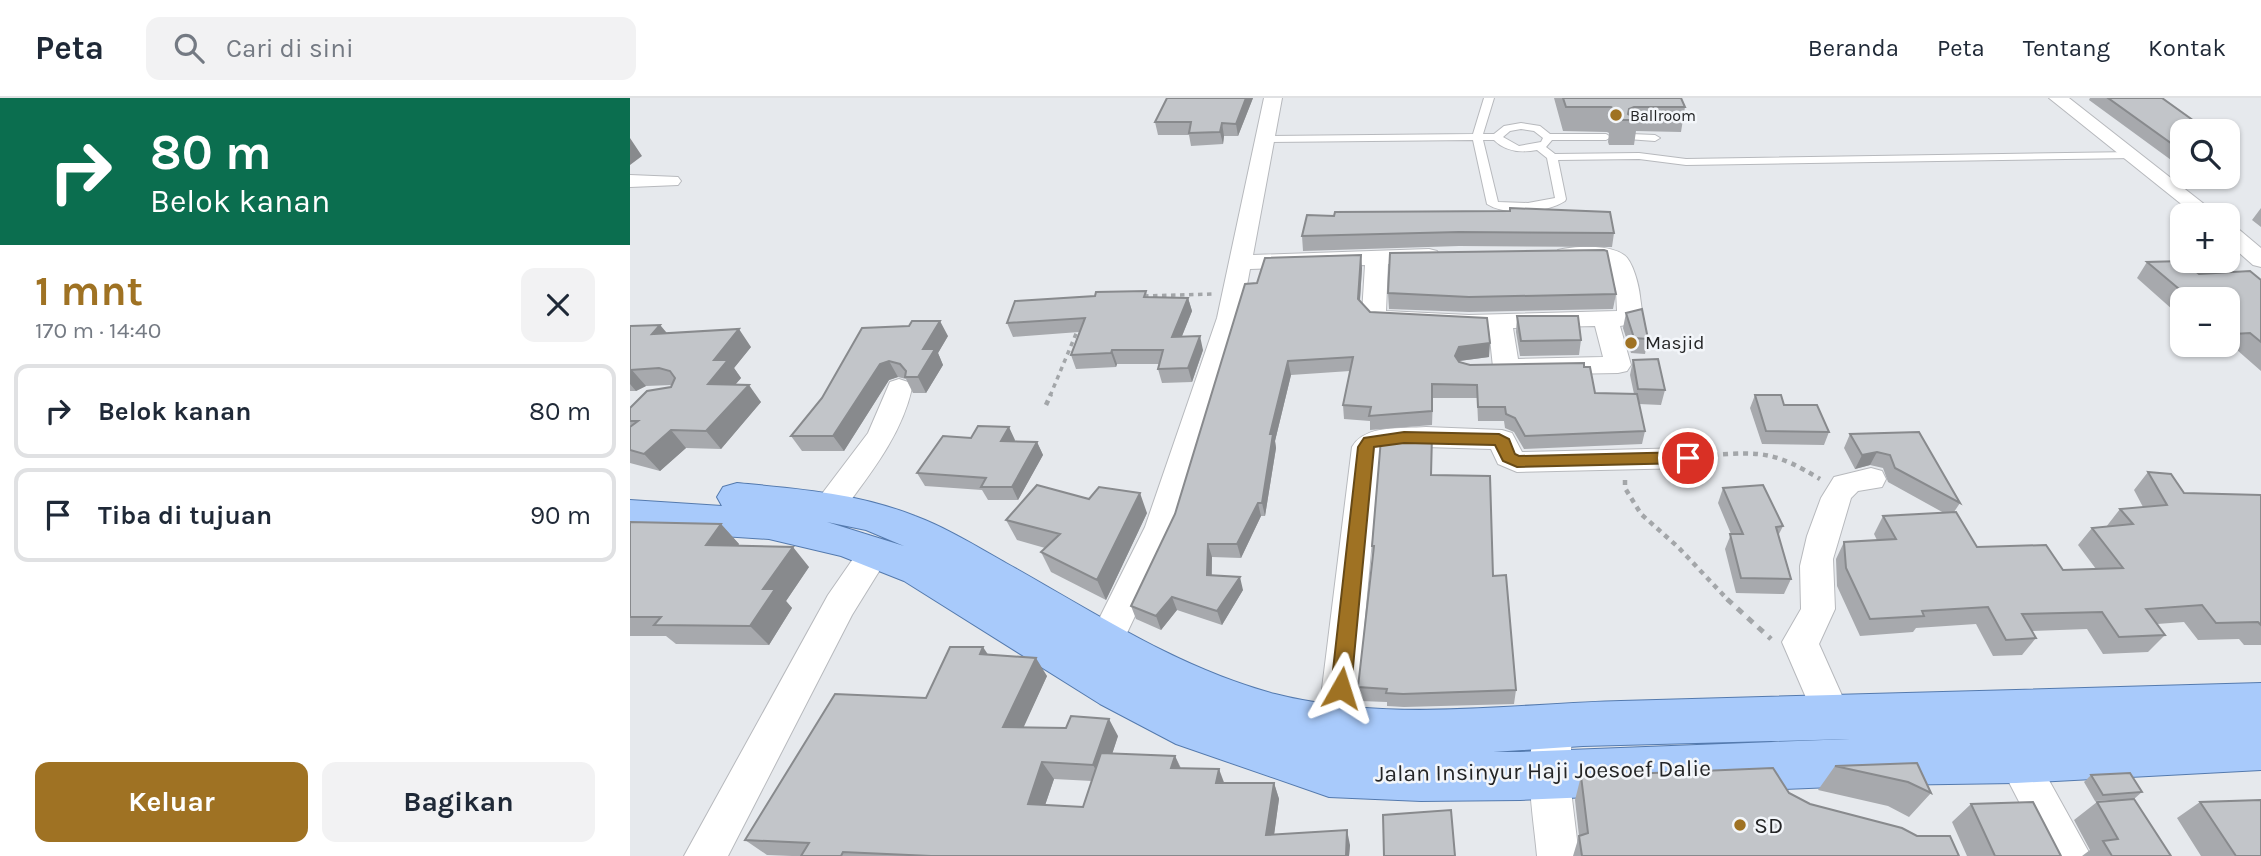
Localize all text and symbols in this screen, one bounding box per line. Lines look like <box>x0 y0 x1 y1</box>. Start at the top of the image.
search box <box>146 17 636 80</box>
text: Peta <box>35 29 104 67</box>
icon: search <box>170 29 208 67</box>
text: Cari di sini <box>226 33 354 64</box>
text: Beranda <box>1808 34 1899 62</box>
text: Peta <box>1937 34 1985 62</box>
text: Tentang <box>2023 34 2110 62</box>
text: Kontak <box>2148 34 2226 62</box>
place label: Ballroom <box>1630 106 1696 125</box>
marker: Ballroom <box>1608 107 1624 123</box>
map controls <box>2170 119 2240 357</box>
button: search <box>2170 119 2240 189</box>
text: 80 m <box>150 124 272 181</box>
icon: right <box>35 126 126 217</box>
text: Belok kanan <box>150 183 330 220</box>
button: + <box>2170 203 2240 273</box>
text: 1 mnt <box>35 266 143 316</box>
button: close <box>521 268 595 342</box>
button: − <box>2170 287 2240 357</box>
text: 170 m · 14:40 <box>35 317 161 344</box>
place label: Masjid <box>1645 332 1704 354</box>
marker: Masjid <box>1623 335 1639 351</box>
icon: right <box>39 392 77 430</box>
text: Belok kanan <box>98 396 251 427</box>
text: 80 m <box>529 396 591 427</box>
pin <box>1658 428 1718 488</box>
icon: arrive <box>1669 439 1707 477</box>
icon: arrive <box>39 496 77 534</box>
text: Tiba di tujuan <box>98 500 272 531</box>
text: 90 m <box>530 500 591 531</box>
position arrow <box>1304 651 1378 725</box>
street label: Jalan Insinyur Haji Joesoef Dalie <box>1375 755 1711 787</box>
button: Keluar <box>35 762 308 842</box>
button: Bagikan <box>322 762 595 842</box>
place label: SD <box>1754 812 1783 839</box>
marker: SD <box>1732 817 1748 833</box>

